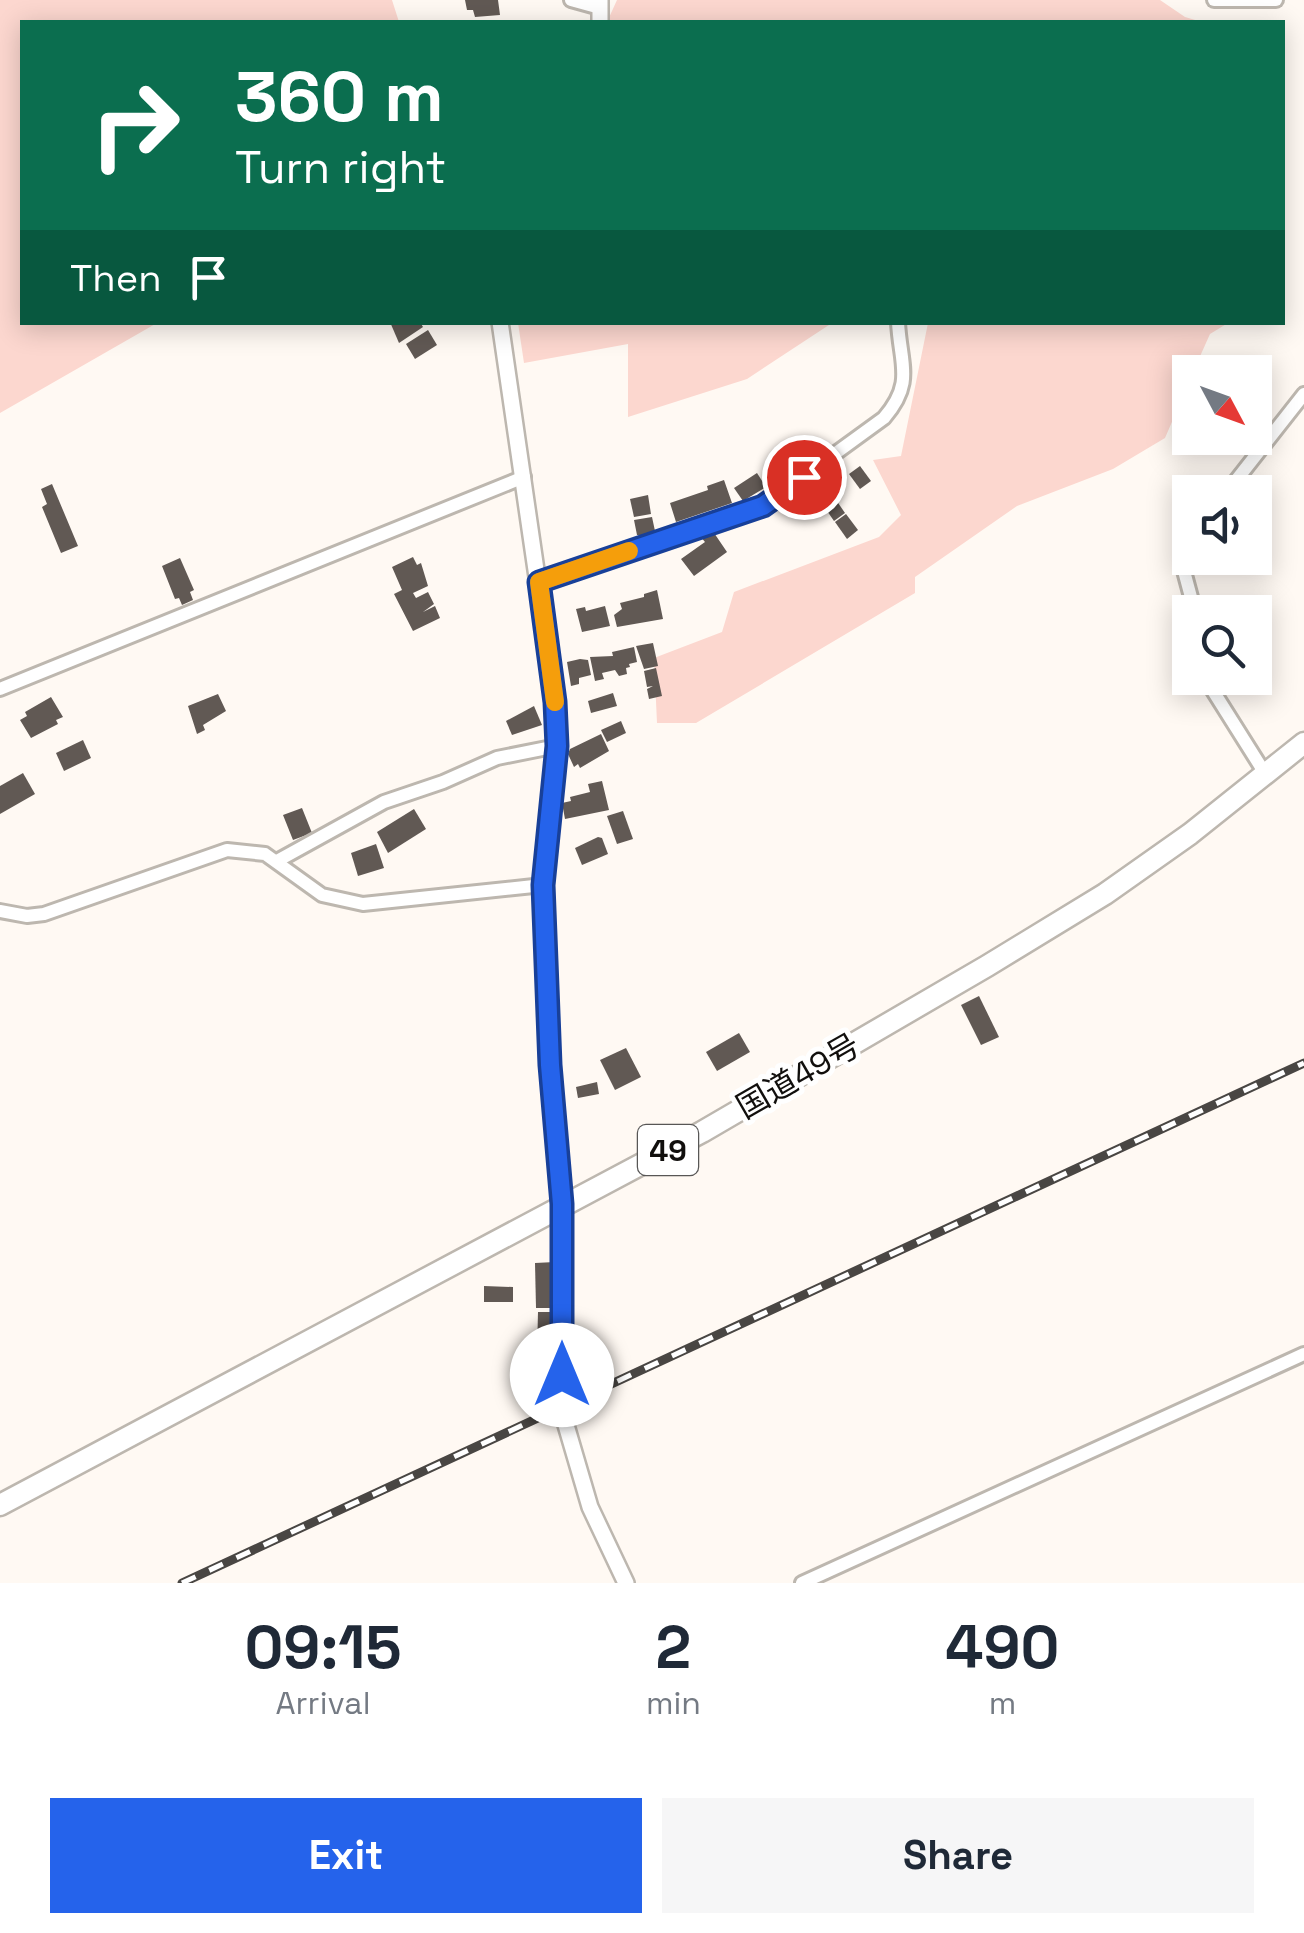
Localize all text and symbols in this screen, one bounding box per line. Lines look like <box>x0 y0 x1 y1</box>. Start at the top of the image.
text: 360 m <box>235 52 444 141</box>
icon: right <box>70 60 200 190</box>
text: Turn right <box>235 139 446 196</box>
icon: arrive <box>181 250 236 305</box>
text: Then <box>70 254 161 302</box>
north arrow <box>1172 355 1272 455</box>
map controls <box>1172 355 1272 695</box>
pin <box>762 435 847 520</box>
icon: arrive <box>777 450 832 505</box>
button: sound <box>1172 475 1272 575</box>
button: search <box>1172 595 1272 695</box>
street label: 国道49号 <box>729 1025 867 1127</box>
road number: 49 <box>638 1125 698 1175</box>
position arrow <box>510 1323 614 1427</box>
text: 09:15 <box>244 1609 401 1686</box>
text: 2 <box>656 1609 691 1686</box>
text: 490 <box>945 1609 1059 1686</box>
text: Arrival <box>275 1683 371 1723</box>
text: min <box>646 1683 701 1723</box>
text: m <box>989 1683 1016 1723</box>
button: Exit <box>50 1798 642 1913</box>
button: Share <box>662 1798 1254 1913</box>

